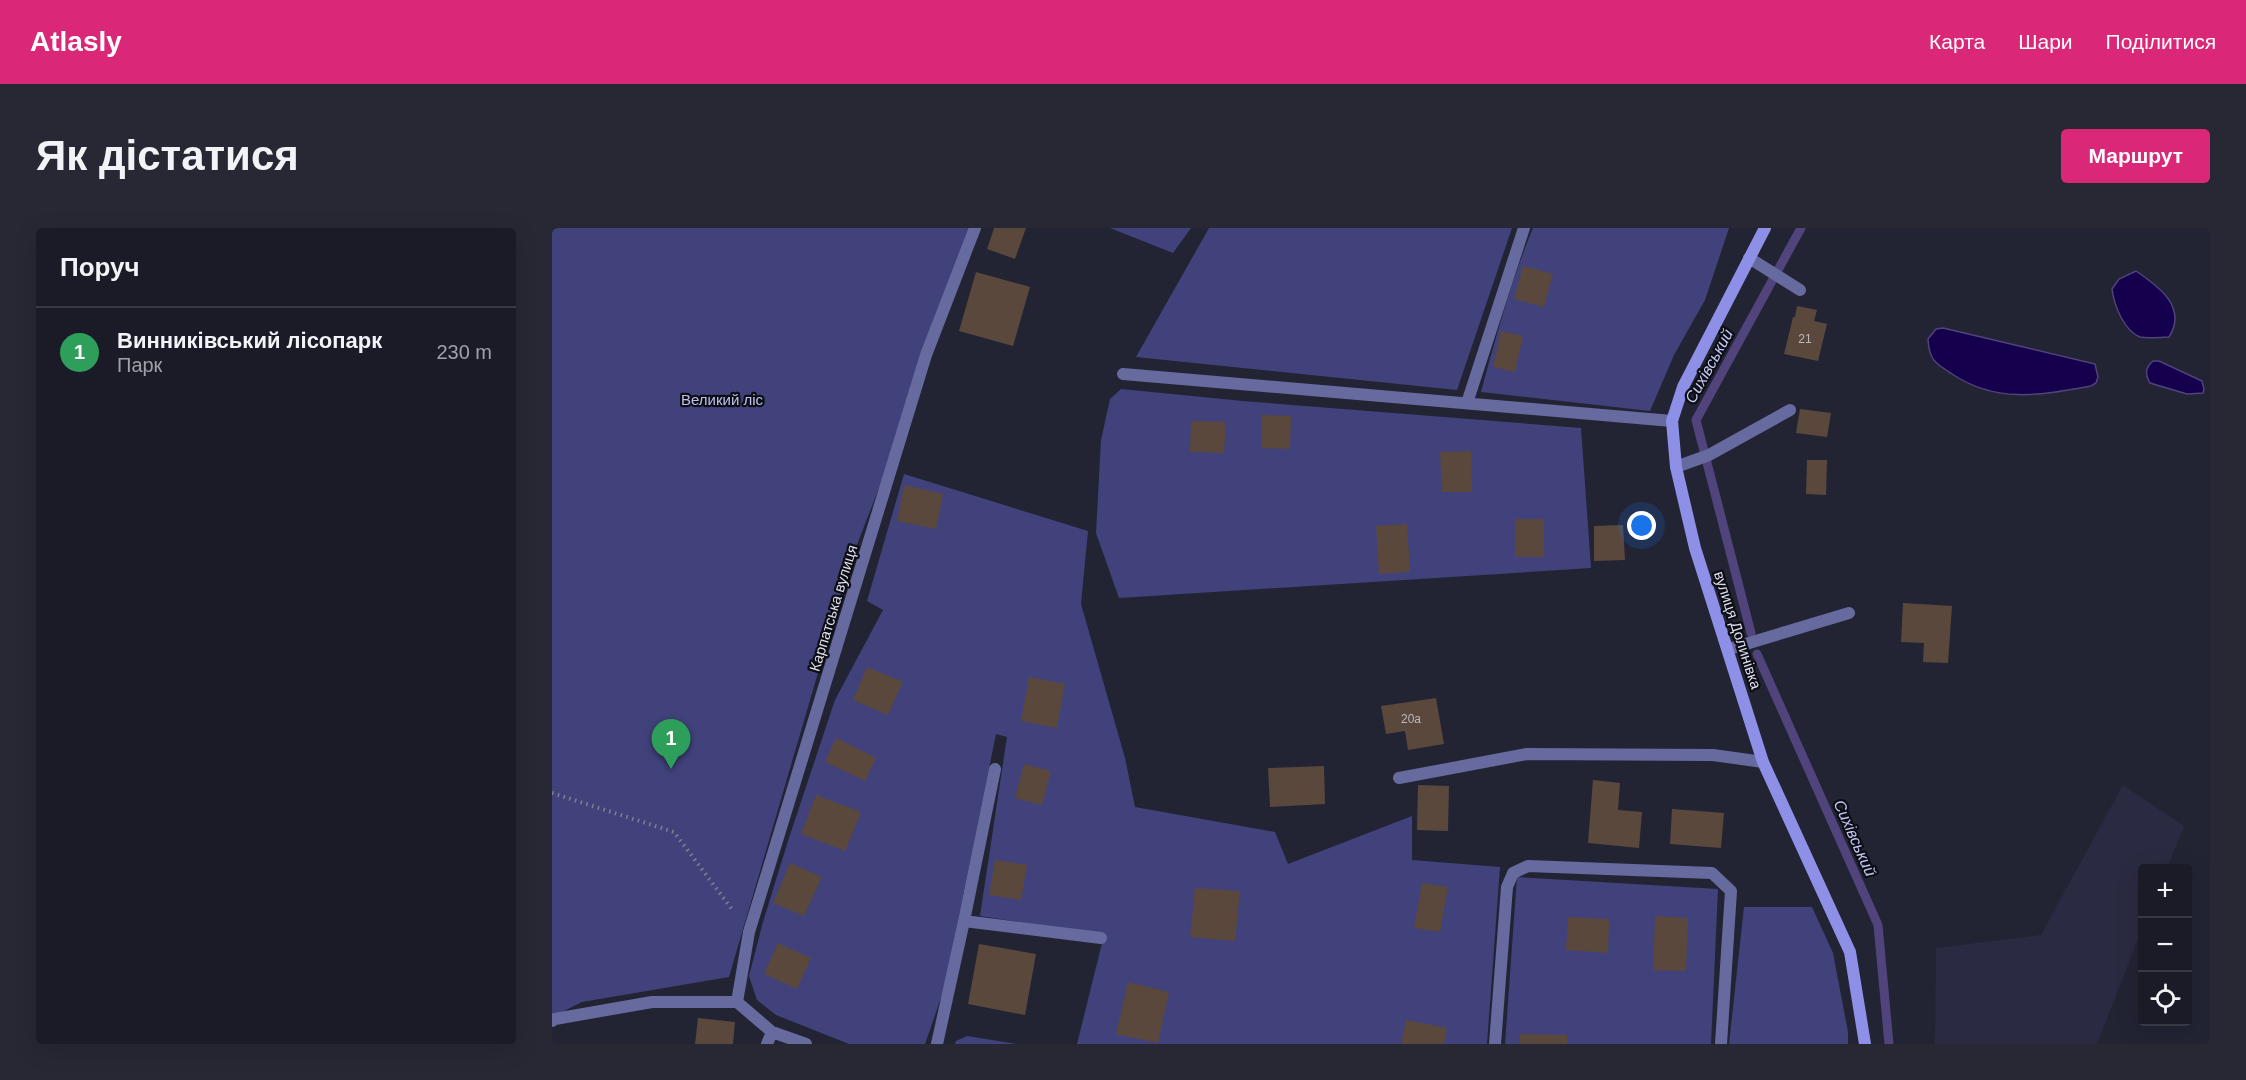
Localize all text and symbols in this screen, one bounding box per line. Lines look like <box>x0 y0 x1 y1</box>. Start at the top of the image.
text: Atlasly <box>30 26 122 57</box>
text: Карта <box>1929 30 1985 53</box>
text: Шари <box>2018 30 2073 53</box>
text: Поділитися <box>2106 30 2216 53</box>
button: Маршрут <box>2061 129 2210 183</box>
text: Як дістатися <box>36 132 299 179</box>
text: Поруч <box>60 252 140 282</box>
water label: Сихівський <box>1682 326 1736 406</box>
text: Винниківський лісопарк <box>117 328 382 353</box>
house number: 21 <box>1798 332 1812 346</box>
text: 1 <box>74 341 85 363</box>
text: 230 m <box>436 341 492 363</box>
text: Парк <box>117 354 162 376</box>
park label: Великий ліс <box>681 391 764 408</box>
your location <box>1627 511 1656 540</box>
street label: Карпатська вулиця <box>806 543 860 673</box>
street label: вулиця Долинівка <box>1711 569 1765 692</box>
house number: 20а <box>1401 712 1421 726</box>
pin: 1 <box>652 720 690 769</box>
water label: Сихівський <box>1831 797 1879 879</box>
map controls <box>2138 864 2192 1026</box>
button: + <box>2138 864 2192 918</box>
button: − <box>2138 918 2192 972</box>
button: locate <box>2138 972 2192 1026</box>

